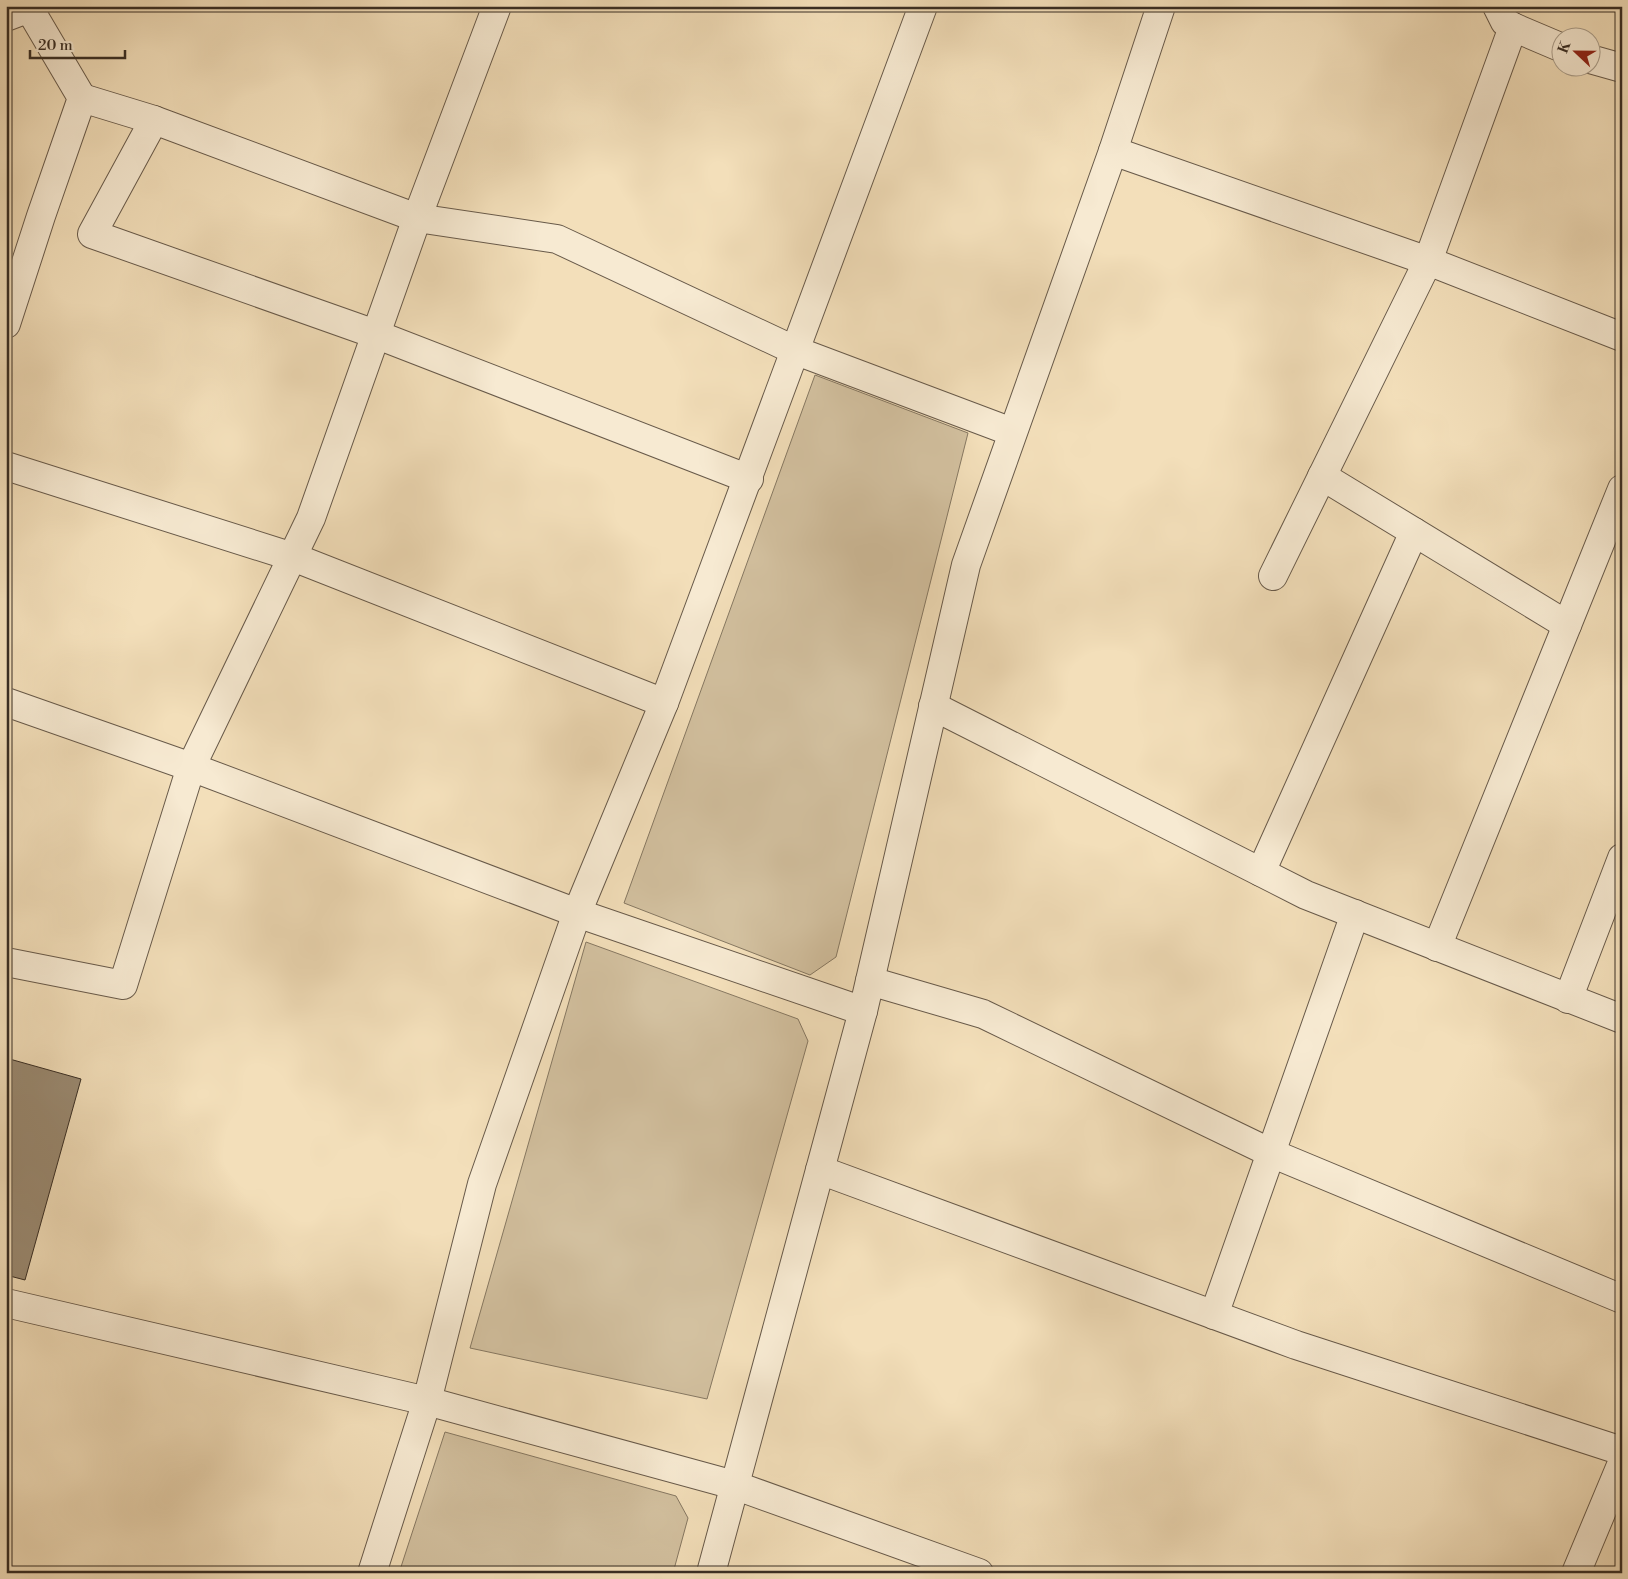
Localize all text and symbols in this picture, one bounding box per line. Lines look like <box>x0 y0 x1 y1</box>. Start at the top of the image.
scale bar <box>30 28 125 60</box>
north arrow <box>1550 28 1600 78</box>
text: 20 m <box>38 36 73 55</box>
text: K <box>1554 38 1576 56</box>

